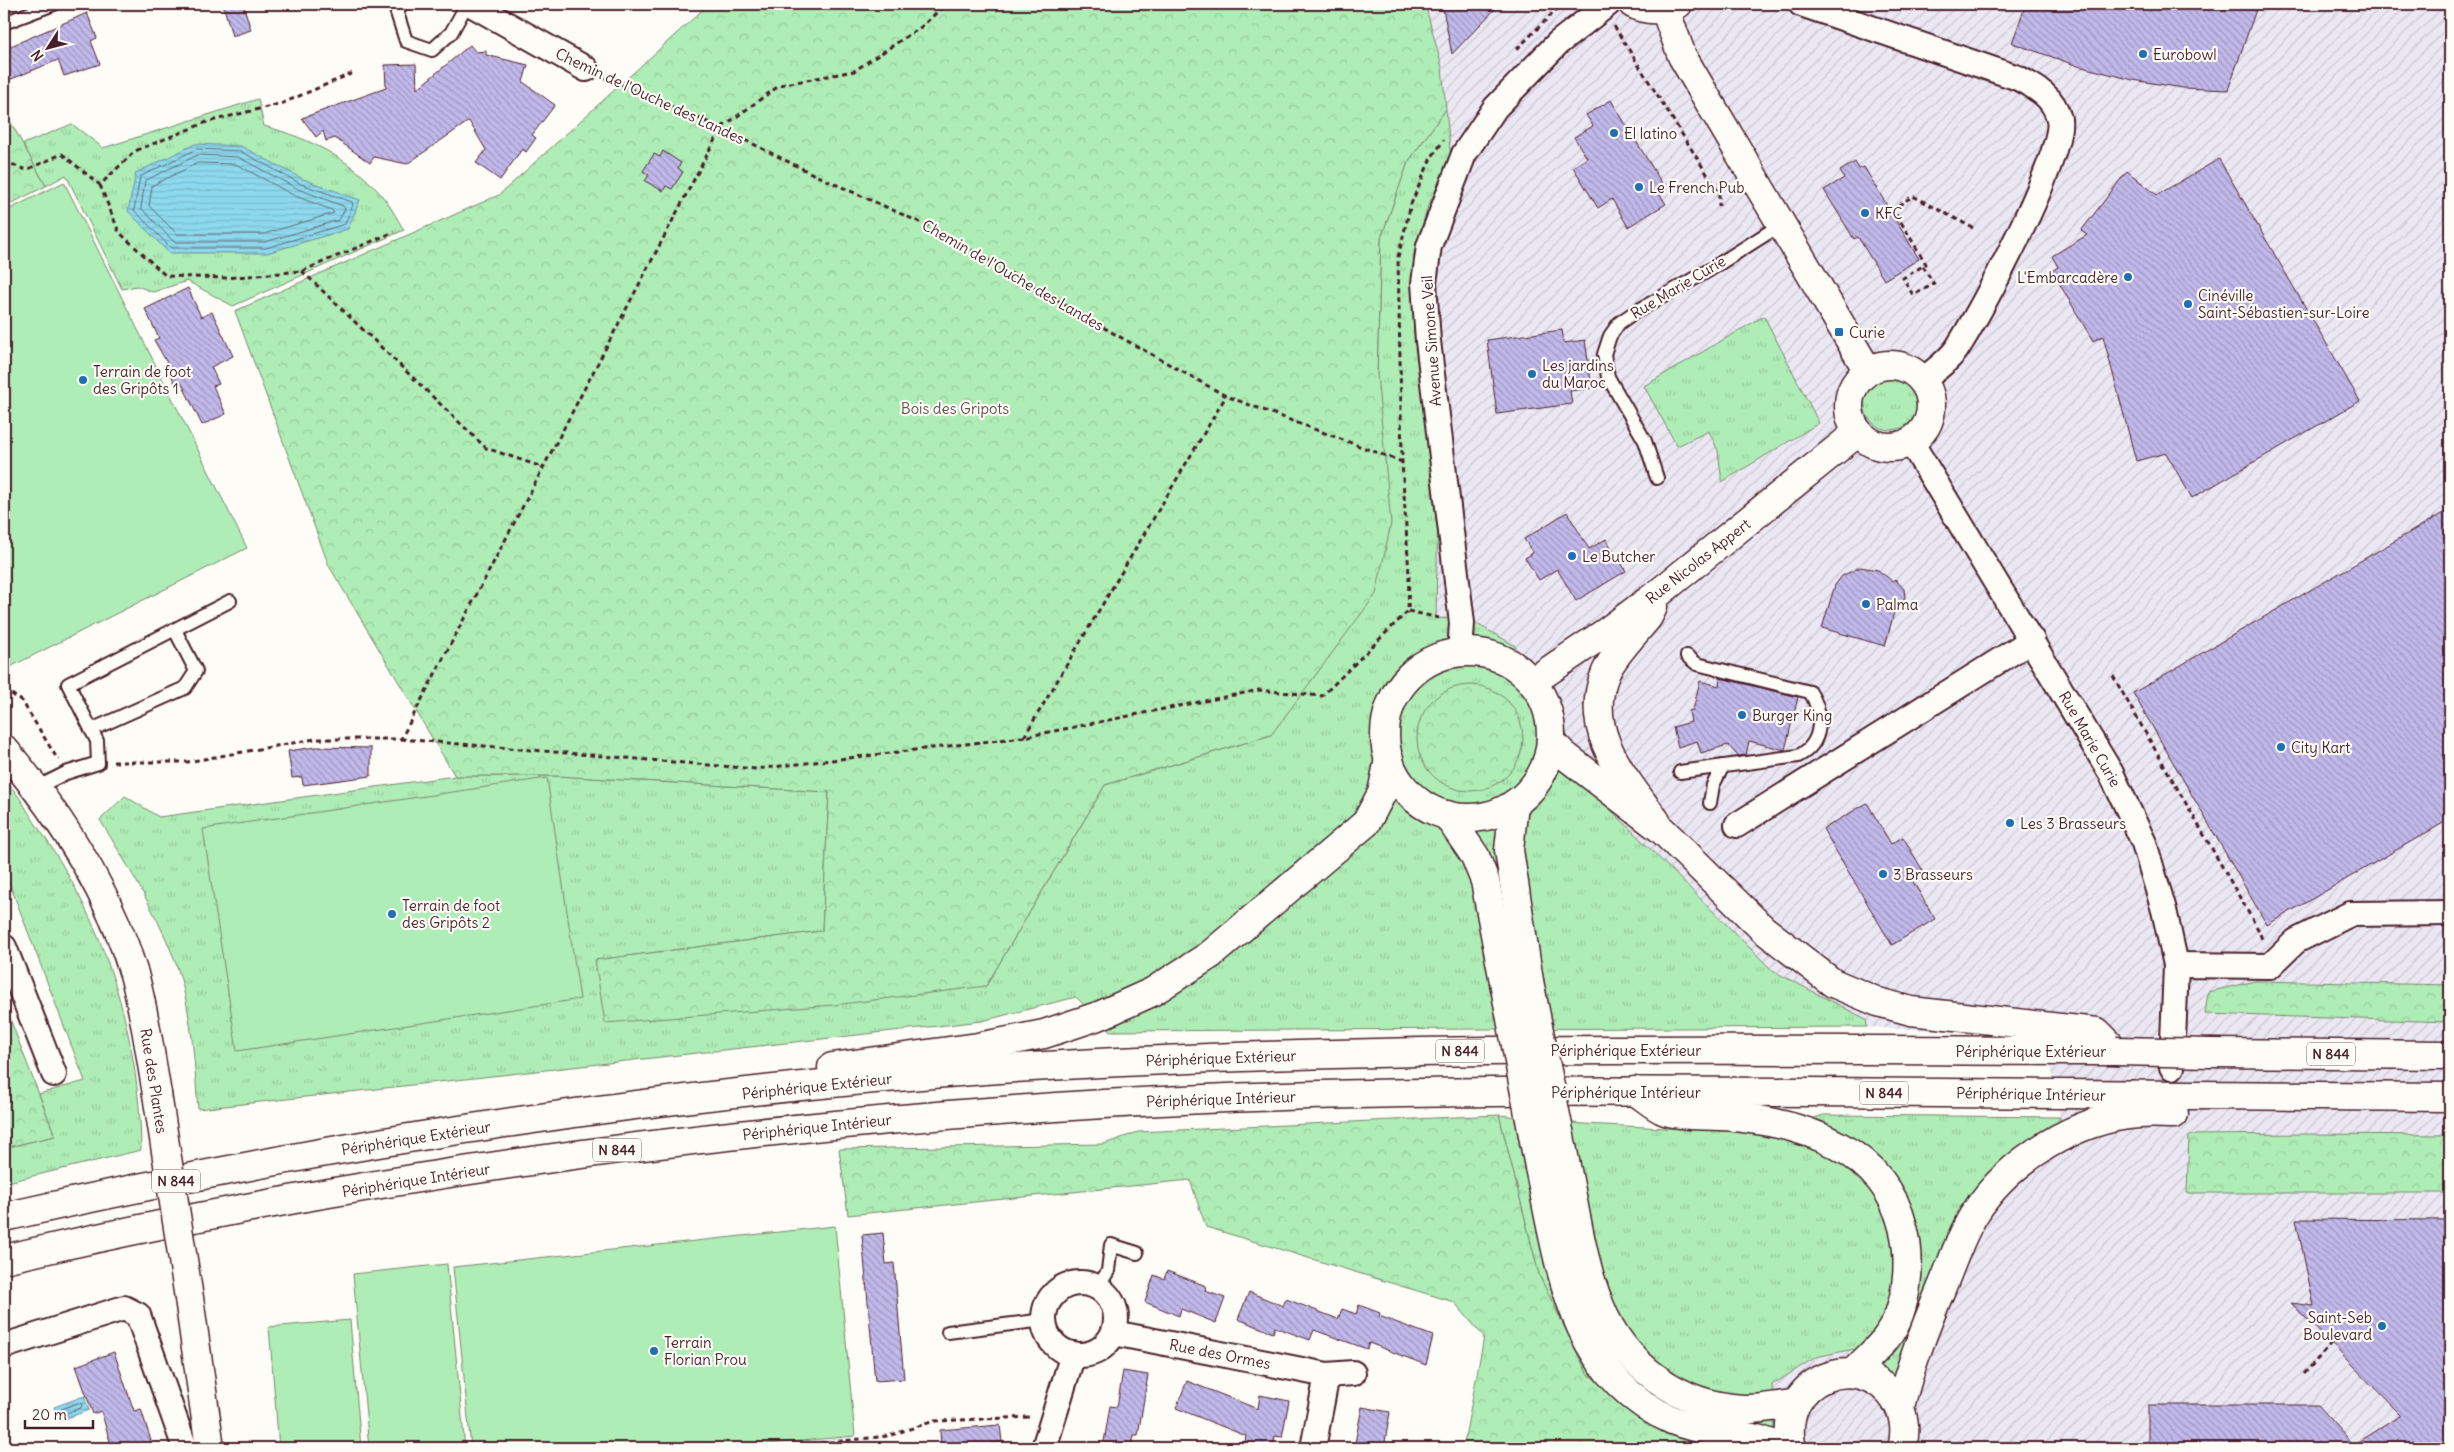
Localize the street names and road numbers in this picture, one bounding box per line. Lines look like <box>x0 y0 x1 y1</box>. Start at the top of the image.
street label: Chemin de l'Ouche des Landes <box>552 44 748 148</box>
street label: Chemin de l'Ouche des Landes <box>919 215 1107 335</box>
street label: Rue Marie Curie <box>1627 251 1729 323</box>
street label: Avenue Simone Veil <box>1417 275 1445 407</box>
street label: Rue Nicolas Appert <box>1642 514 1754 608</box>
street label: Rue Marie Curie <box>2055 688 2125 790</box>
street label: Rue des Plantes <box>136 1027 172 1135</box>
road number: N 844 <box>1436 1040 1484 1062</box>
street label: Périphérique Extérieur <box>1551 1041 1701 1060</box>
street label: Périphérique Extérieur <box>1956 1042 2106 1061</box>
road number: N 844 <box>2307 1042 2355 1066</box>
street label: Périphérique Extérieur <box>1145 1046 1297 1070</box>
street label: Périphérique Extérieur <box>741 1069 893 1103</box>
road number: N 844 <box>1860 1082 1908 1104</box>
street label: Périphérique Intérieur <box>1551 1083 1701 1102</box>
street label: Périphérique Intérieur <box>1956 1083 2106 1105</box>
street label: Périphérique Intérieur <box>1146 1087 1296 1111</box>
street label: Périphérique Intérieur <box>742 1110 892 1144</box>
street label: Périphérique Extérieur <box>340 1117 492 1159</box>
road number: N 844 <box>593 1138 641 1162</box>
street label: Périphérique Intérieur <box>341 1159 491 1201</box>
road number: N 844 <box>152 1170 200 1192</box>
street label: Rue des Ormes <box>1168 1335 1272 1373</box>

